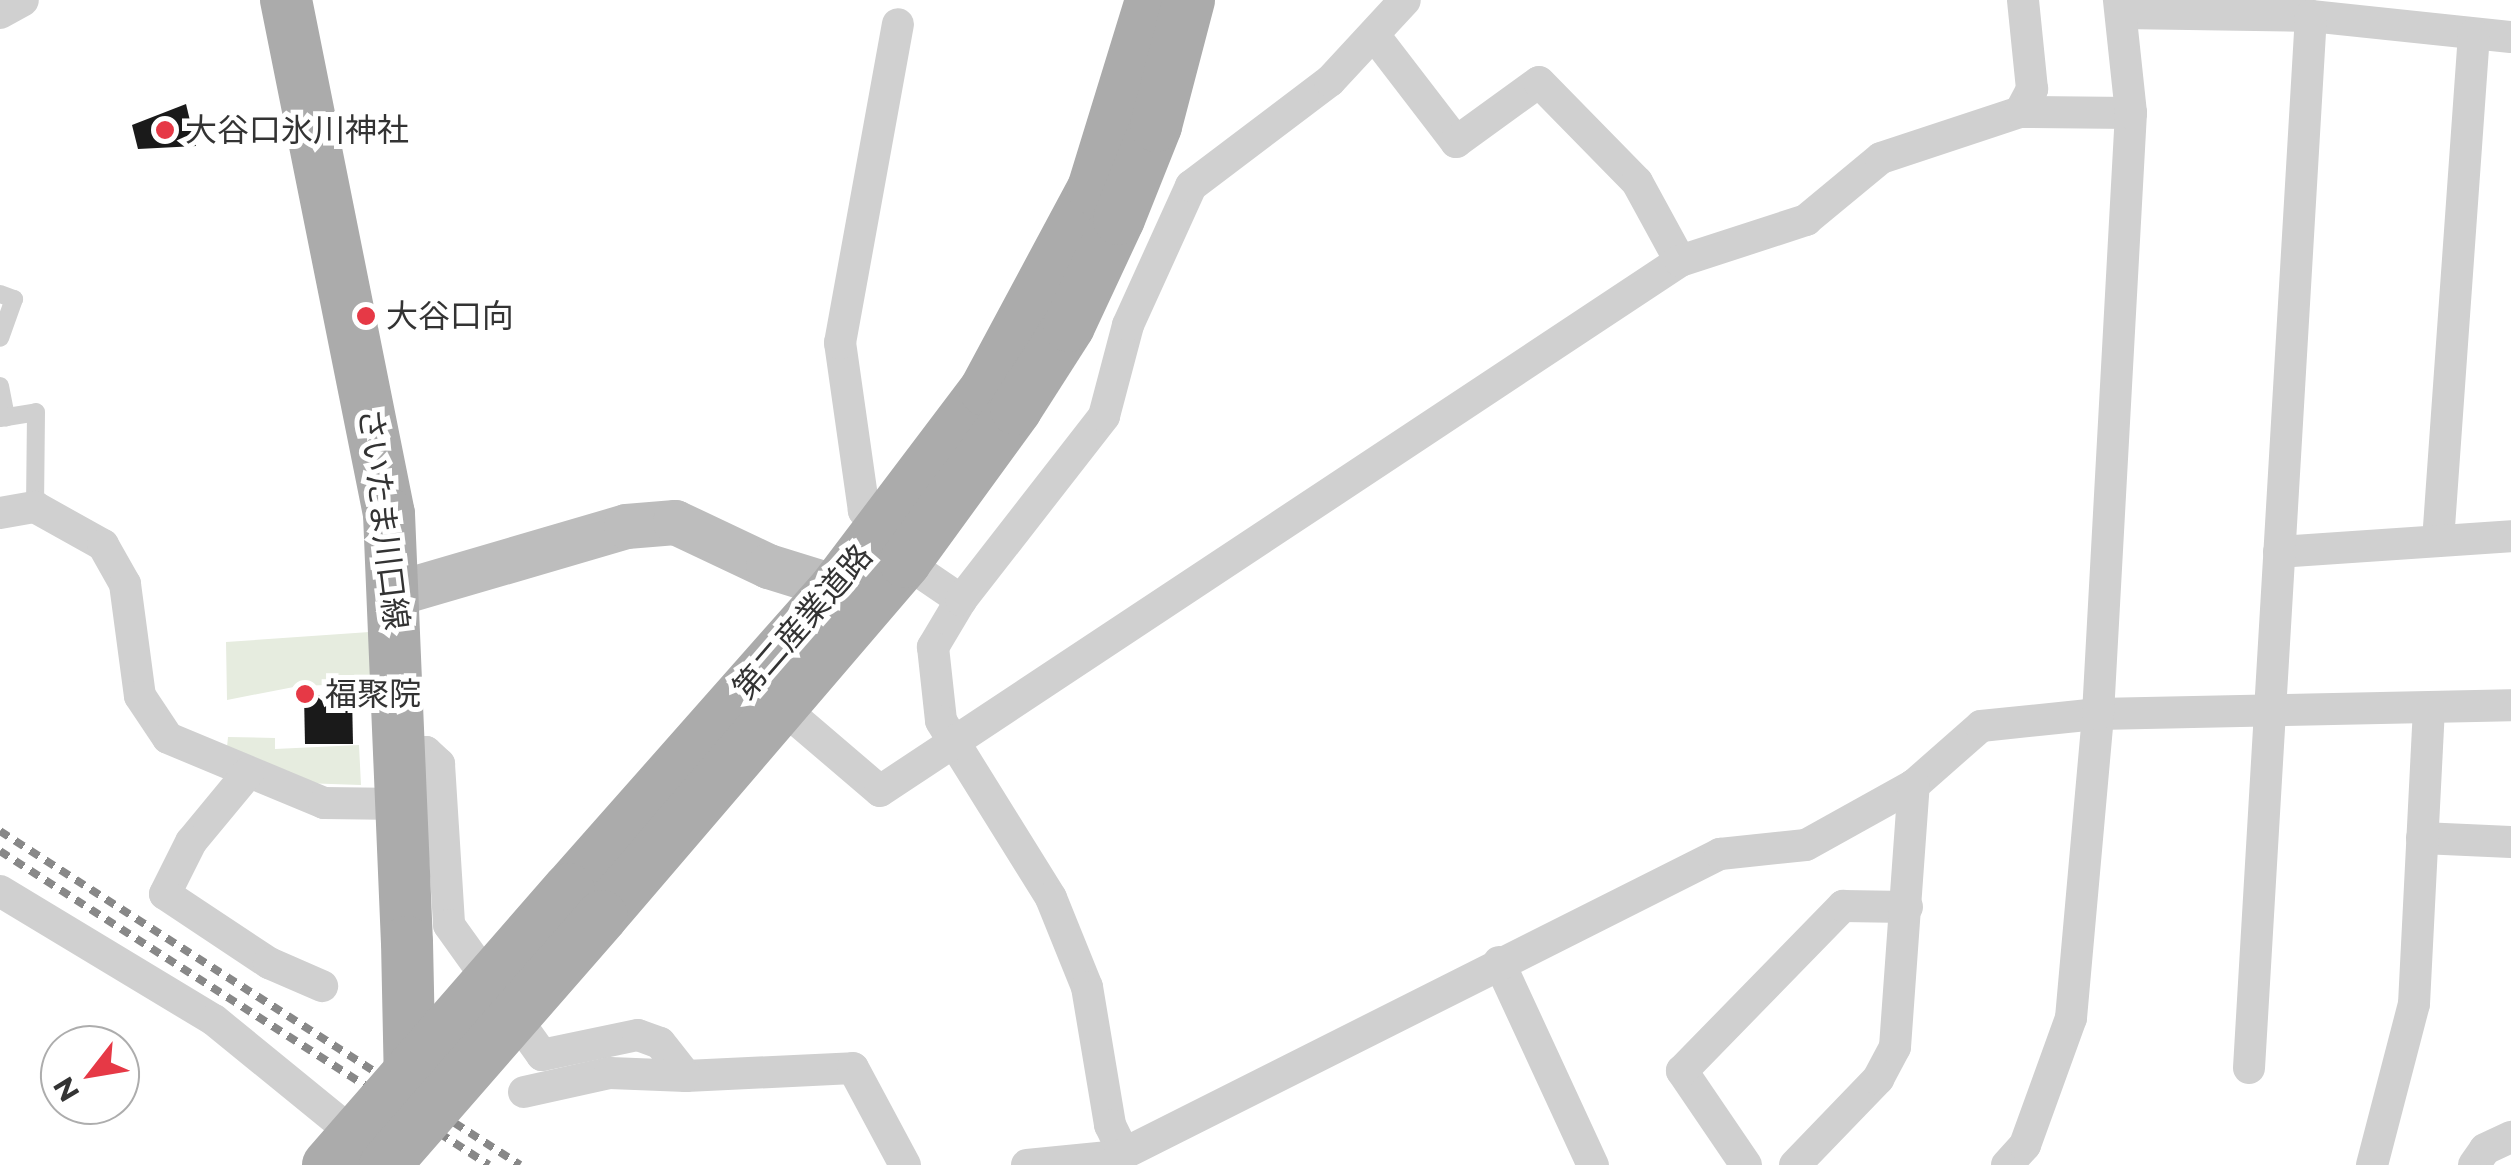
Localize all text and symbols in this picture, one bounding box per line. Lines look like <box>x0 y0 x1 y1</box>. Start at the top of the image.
place label: 大谷口氷川神社 <box>185 111 409 149</box>
marker: 大谷口氷川神社 <box>154 119 176 141</box>
place label: 大谷口向 <box>386 297 514 335</box>
marker: 大谷口向 <box>355 305 377 327</box>
street label: さいたま川口線 <box>350 405 416 633</box>
street label: 第二産業道路 <box>726 537 880 707</box>
place label: 福聚院 <box>325 675 421 713</box>
marker: 福聚院 <box>294 683 316 705</box>
north arrow <box>40 1025 140 1125</box>
text: N <box>46 1071 86 1108</box>

